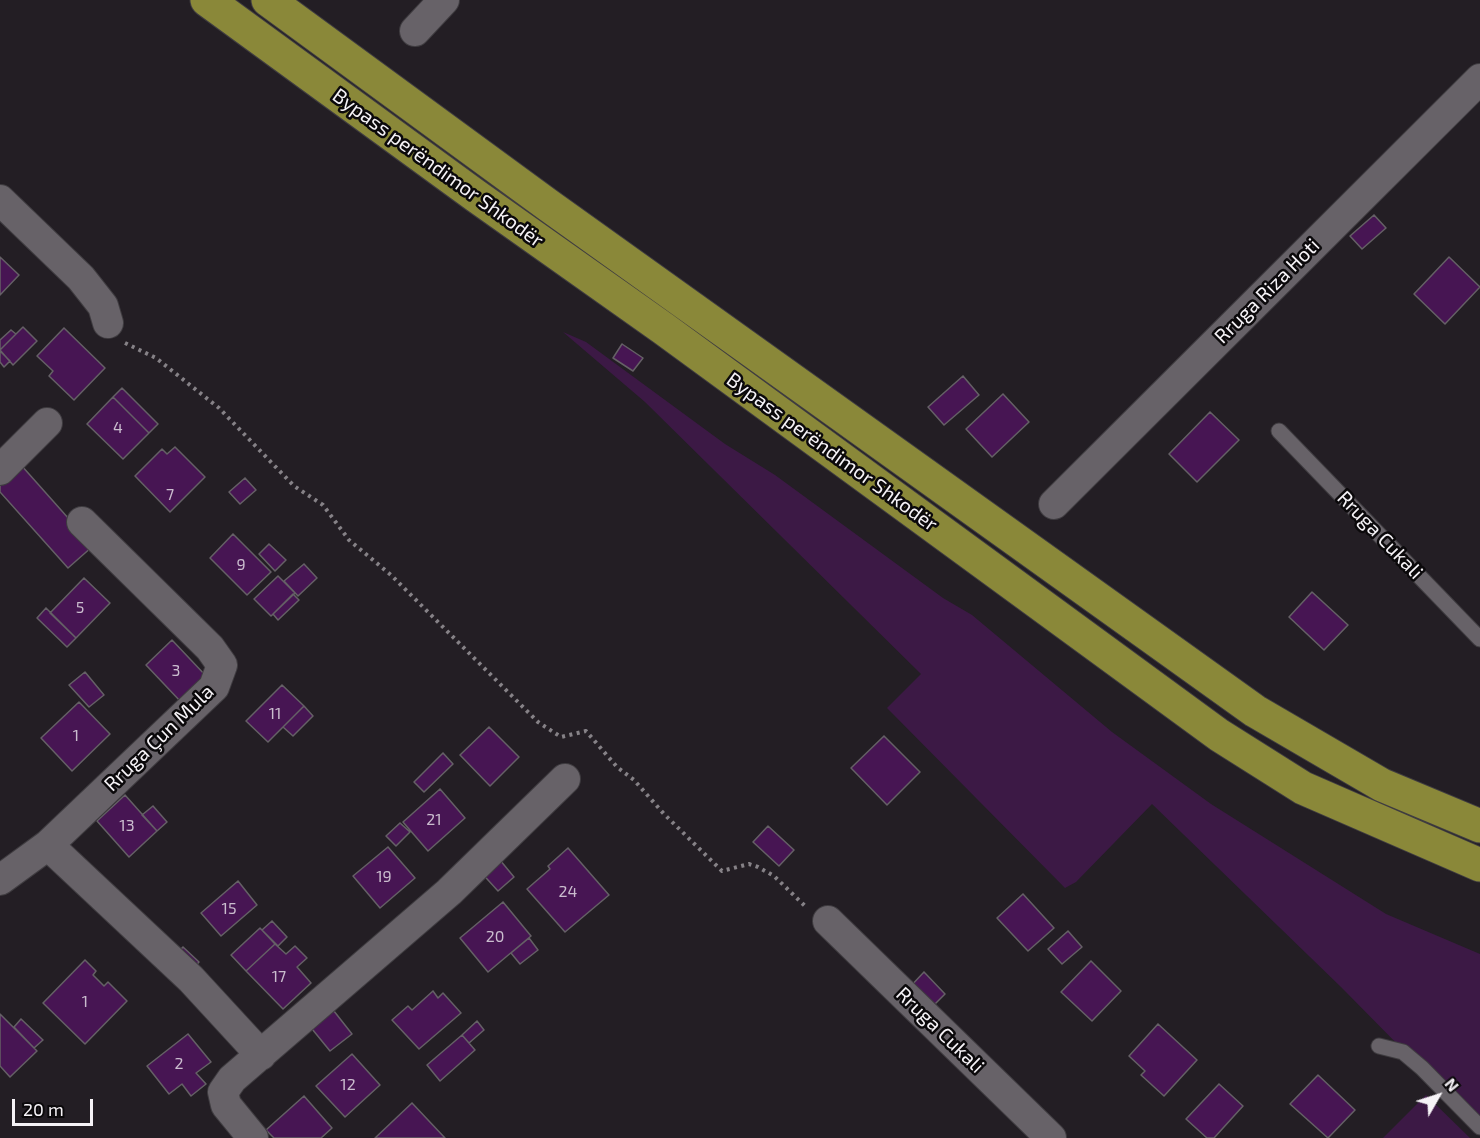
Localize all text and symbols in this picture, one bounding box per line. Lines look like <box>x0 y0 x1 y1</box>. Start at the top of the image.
street label: Bypass perëndimor Shkodër <box>328 83 548 253</box>
street label: Rruga Riza Hoti <box>1210 234 1324 348</box>
street label: Bypass perëndimor Shkodër <box>722 367 942 537</box>
house number: 4 <box>113 418 123 438</box>
house number: 7 <box>166 485 174 505</box>
street label: Rruga Cukali <box>1332 486 1428 584</box>
house number: 9 <box>236 555 246 575</box>
house number: 5 <box>76 598 84 618</box>
house number: 3 <box>172 661 180 681</box>
street label: Rruga Çun Mula <box>99 680 219 796</box>
house number: 11 <box>269 704 281 724</box>
house number: 1 <box>73 726 79 746</box>
house number: 21 <box>426 810 442 830</box>
house number: 13 <box>119 816 135 836</box>
house number: 19 <box>376 867 392 887</box>
house number: 24 <box>559 882 577 902</box>
house number: 15 <box>222 899 236 919</box>
house number: 20 <box>486 927 504 947</box>
house number: 17 <box>272 967 286 987</box>
street label: Rruga Cukali <box>891 982 989 1078</box>
house number: 1 <box>82 992 88 1012</box>
house number: 2 <box>175 1054 183 1074</box>
north arrow <box>1408 1066 1468 1126</box>
text: N <box>1441 1074 1463 1095</box>
house number: 12 <box>340 1075 356 1095</box>
scale bar <box>15 1087 96 1125</box>
text: 20 m <box>23 1098 64 1120</box>

